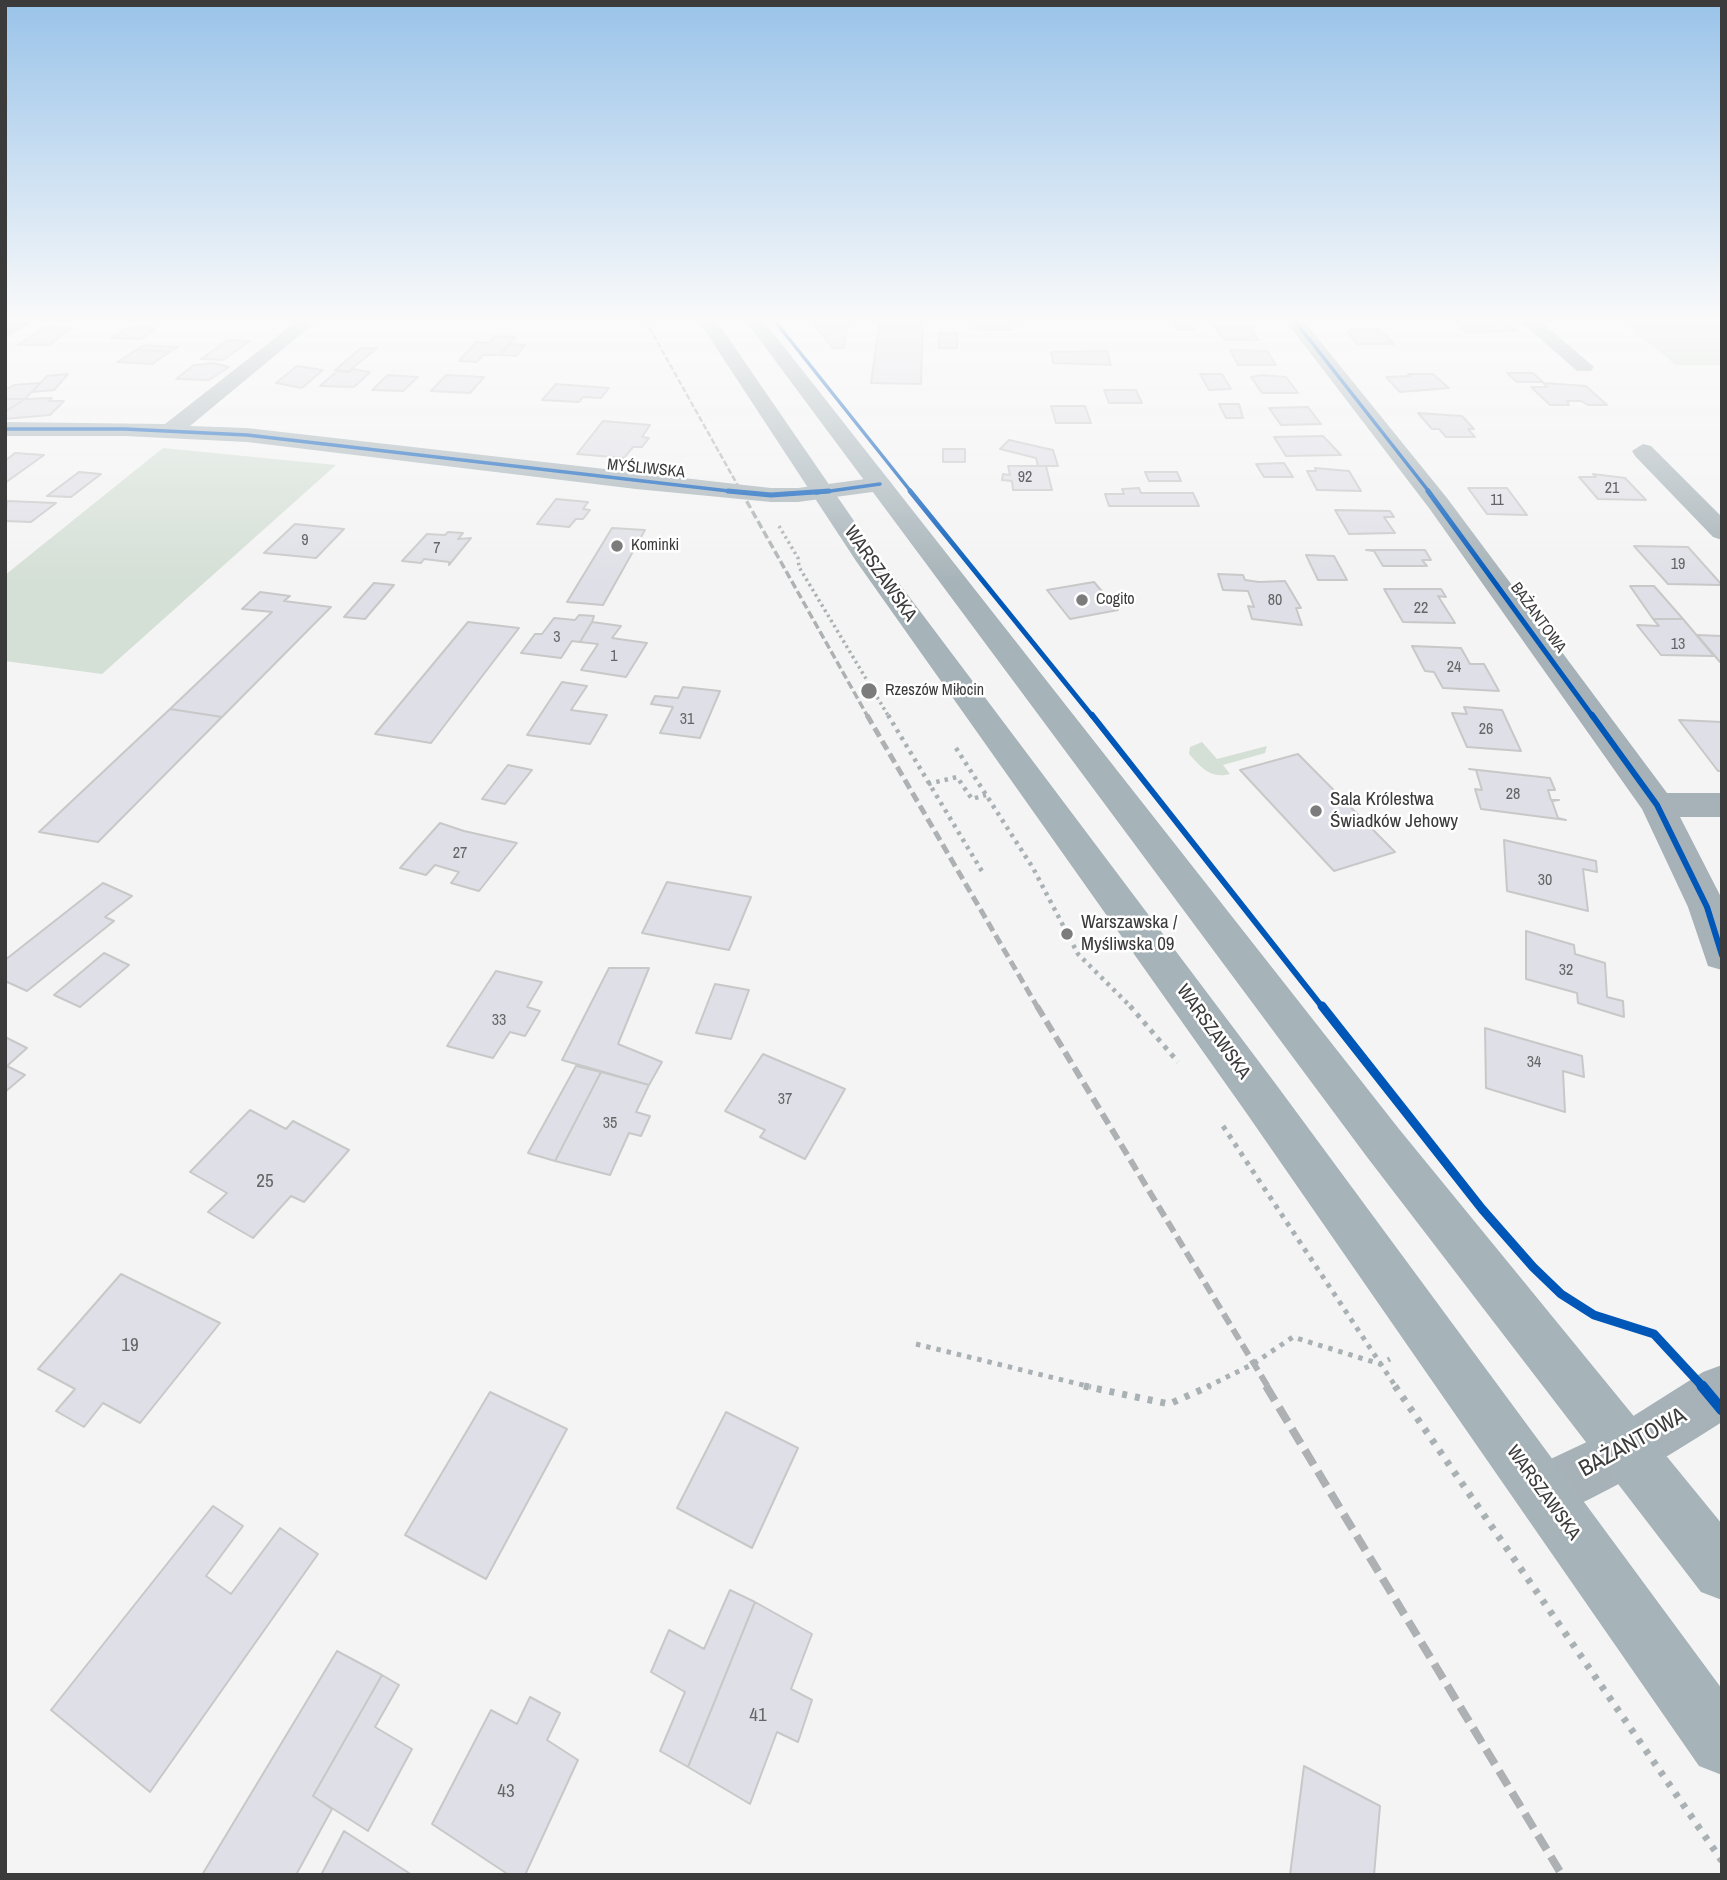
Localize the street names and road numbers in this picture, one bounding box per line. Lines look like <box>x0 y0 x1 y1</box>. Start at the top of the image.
street label: MYŚLIWSKA <box>606 455 686 483</box>
street label: WARSZAWSKA <box>839 522 921 626</box>
street label: BAŻANTOWA <box>1506 579 1570 657</box>
street label: WARSZAWSKA <box>1171 980 1255 1084</box>
street label: BAŻANTOWA <box>1575 1402 1691 1484</box>
street label: WARSZAWSKA <box>1501 1441 1585 1545</box>

